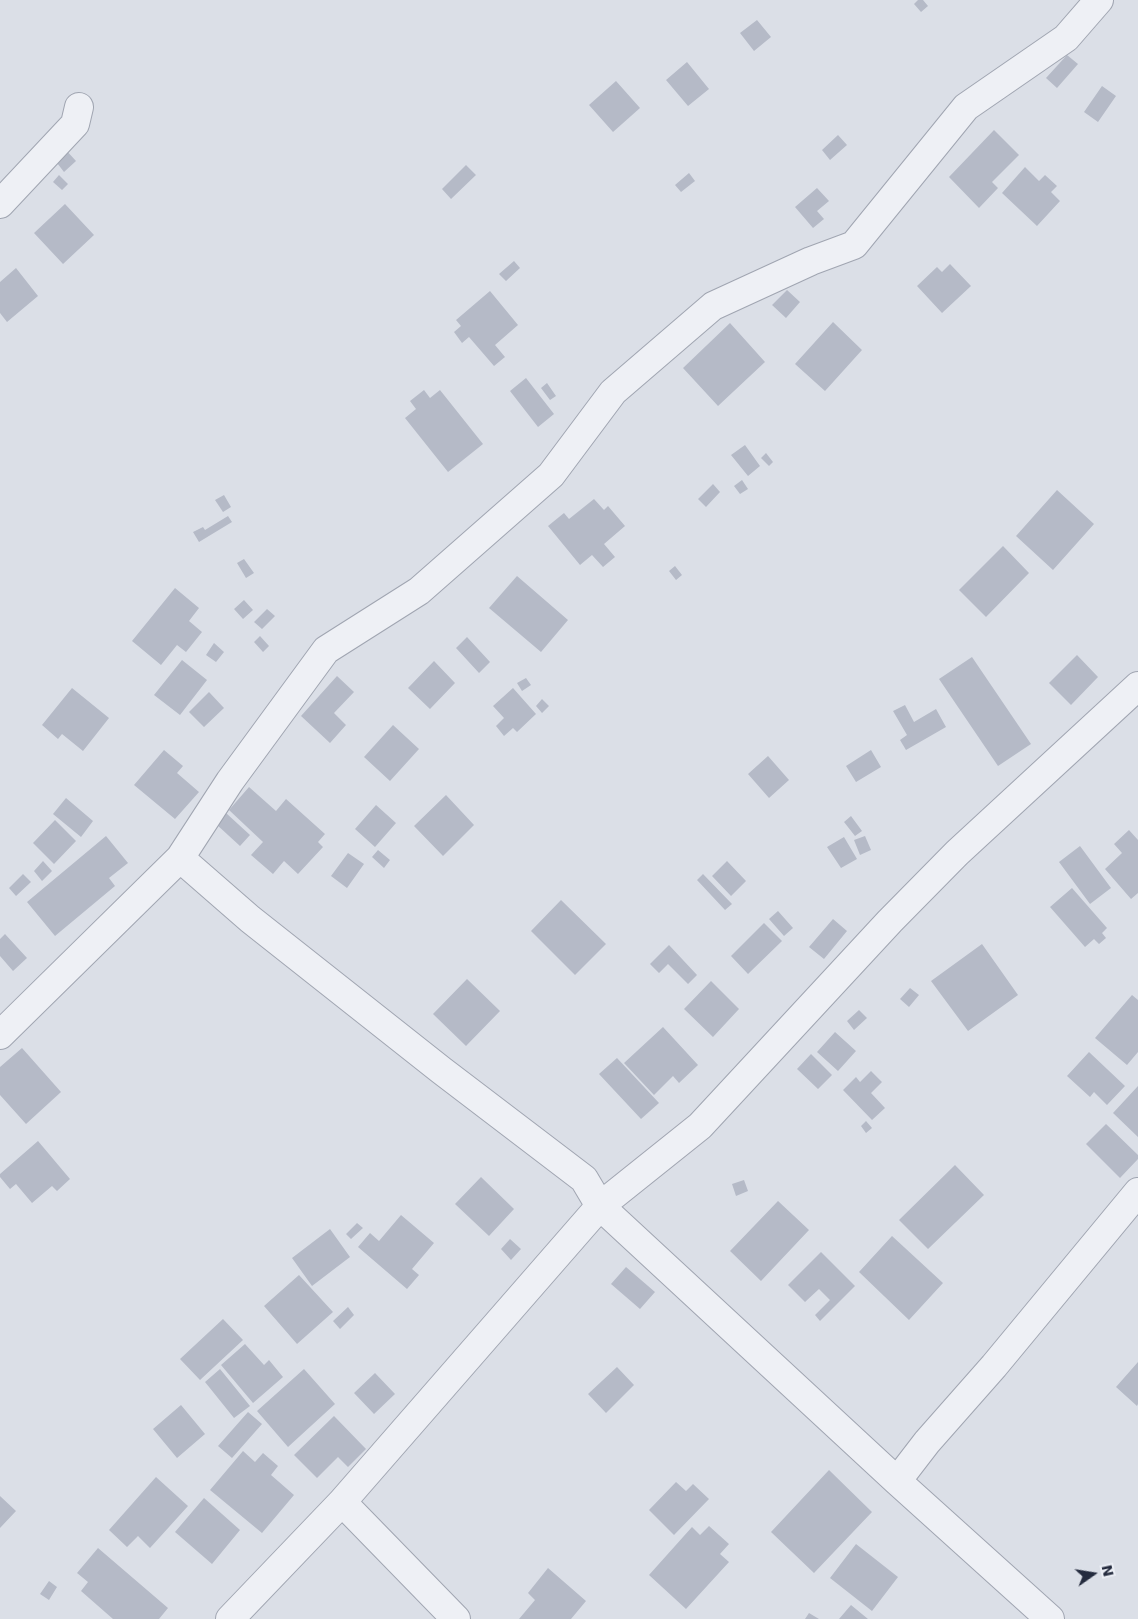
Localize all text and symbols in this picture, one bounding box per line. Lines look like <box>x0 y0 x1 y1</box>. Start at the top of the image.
north arrow <box>1068 1549 1118 1599</box>
text: N <box>1099 1563 1117 1578</box>

